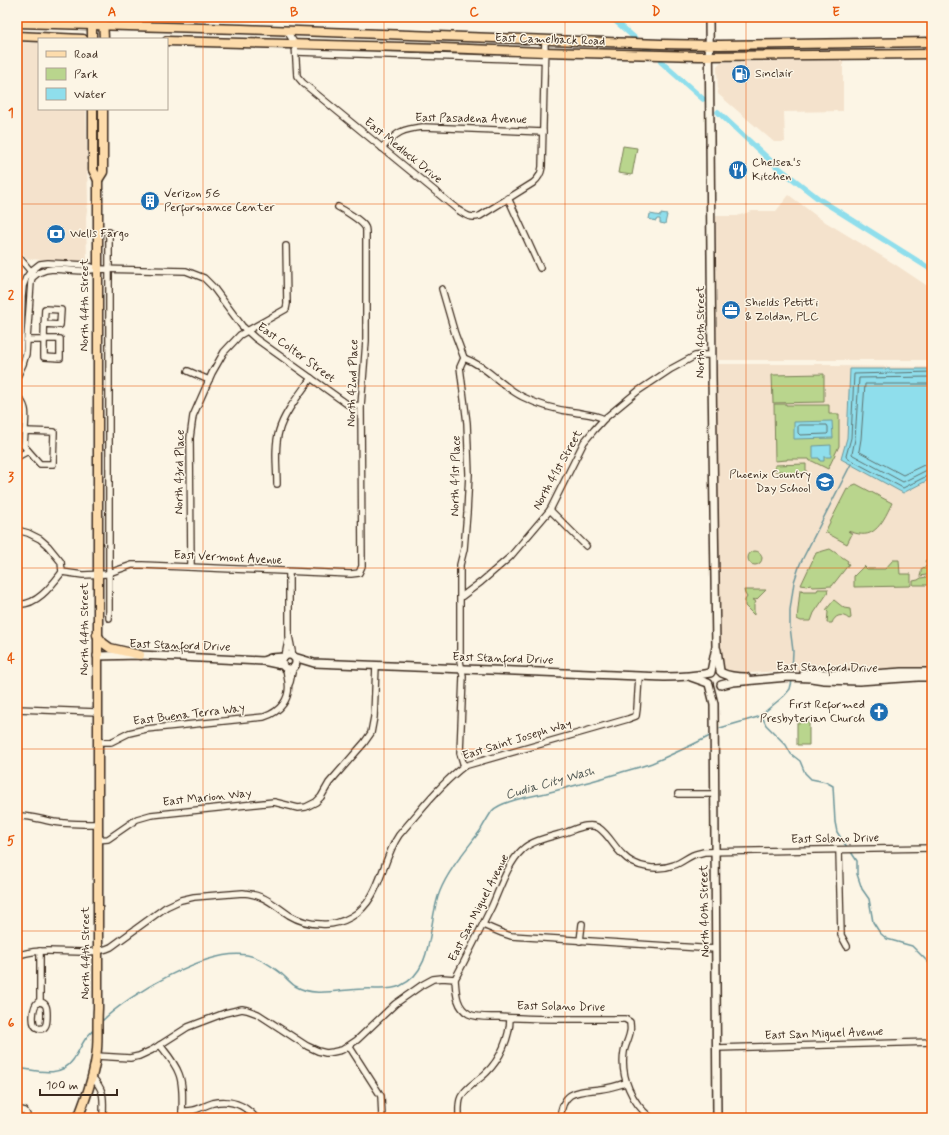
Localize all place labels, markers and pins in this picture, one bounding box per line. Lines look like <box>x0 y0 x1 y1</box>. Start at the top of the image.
fuel station icon: Sinclair <box>730 63 752 85</box>
place label: Sinclair <box>755 66 793 82</box>
place label: Chelsea's Kitchen <box>752 155 802 185</box>
restaurant icon: Chelsea's Kitchen <box>727 159 749 181</box>
place label: Verizon 5G Performance Center <box>164 186 275 217</box>
building icon: Verizon 5G Performance Center <box>139 190 161 212</box>
bank icon: Wells Fargo <box>45 223 67 245</box>
place label: Wells Fargo <box>70 226 129 242</box>
place label: Shields Petitti & Zoldan, PLC <box>745 295 819 325</box>
office icon: Shields Petitti & Zoldan, PLC <box>720 299 742 321</box>
place label: Phoenix Country Day School <box>729 467 811 497</box>
school or university icon: Phoenix Country Day School <box>814 471 836 493</box>
place label: First Reformed Presbyterian Church <box>760 697 865 727</box>
church icon: First Reformed Presbyterian Church <box>868 701 890 723</box>

